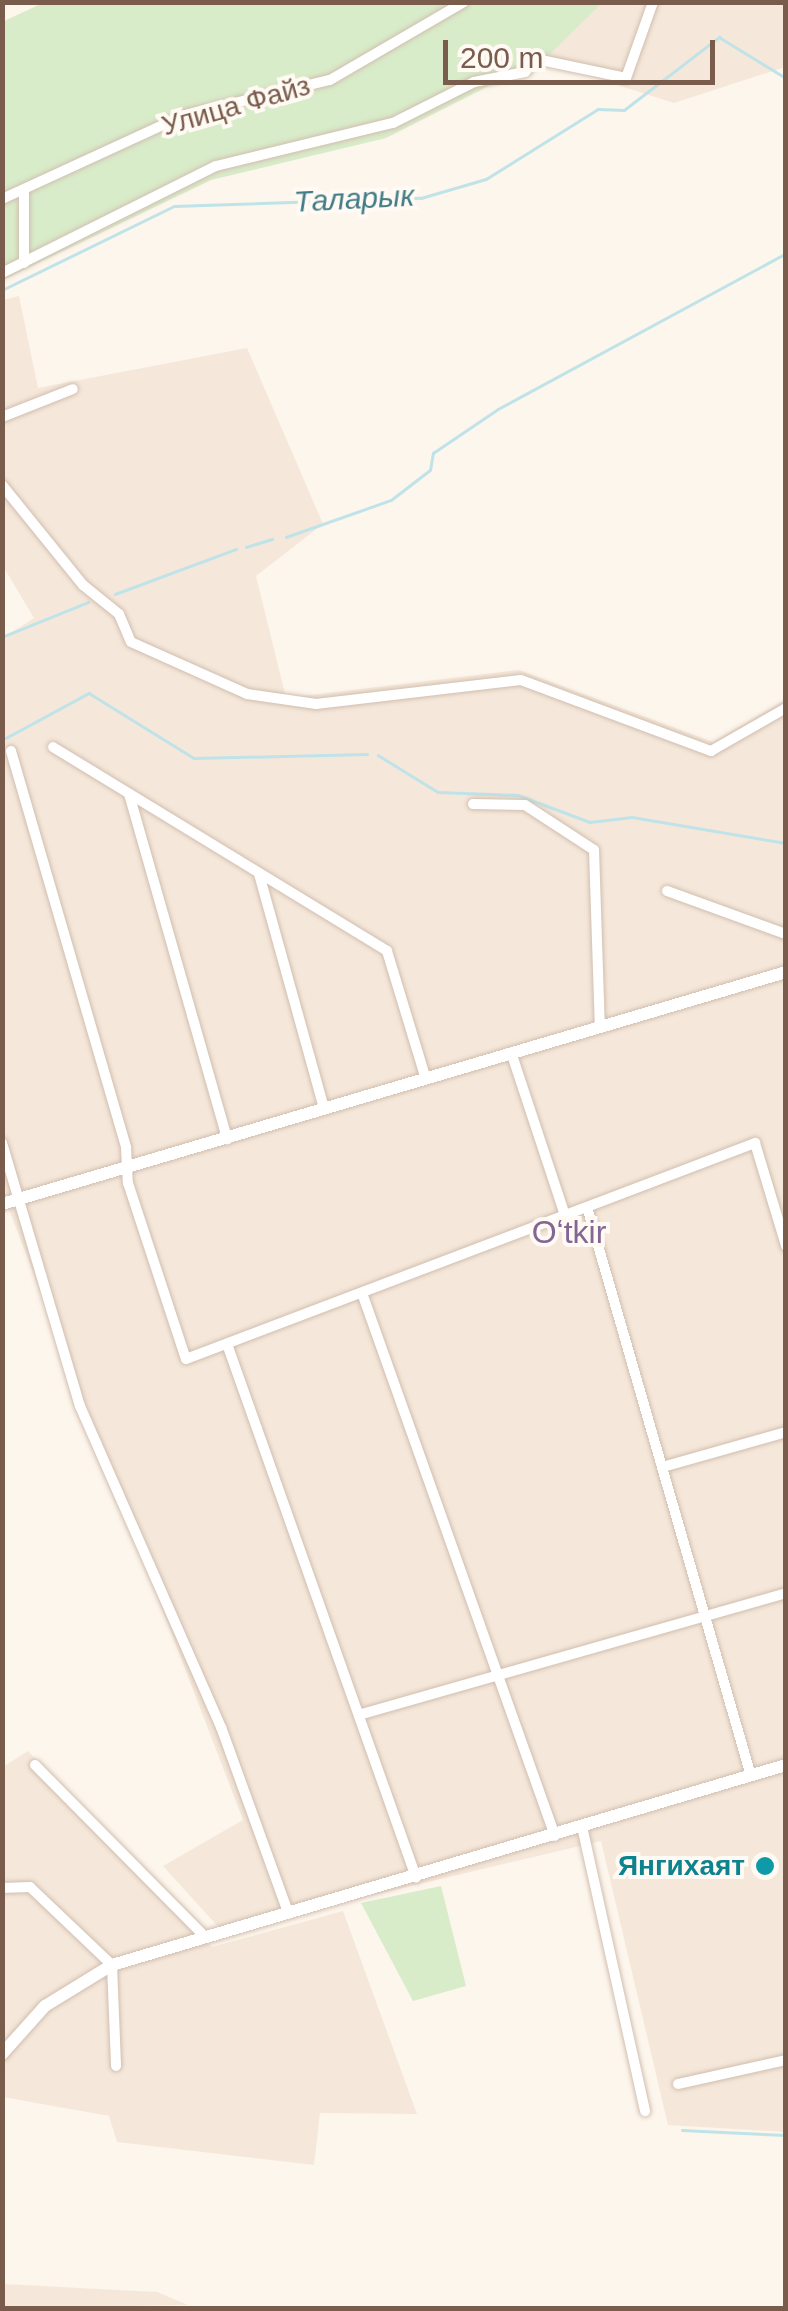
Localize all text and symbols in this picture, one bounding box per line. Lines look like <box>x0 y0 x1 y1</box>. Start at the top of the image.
scale bar <box>448 20 720 82</box>
text: 200 m <box>460 41 543 74</box>
street label: Улица Файз <box>158 69 314 143</box>
water label: Таларык <box>293 178 415 220</box>
district label: Oʻtkir <box>532 1213 606 1251</box>
place label: Янгихаят <box>618 1849 745 1883</box>
marker: Янгихаят <box>754 1855 776 1877</box>

